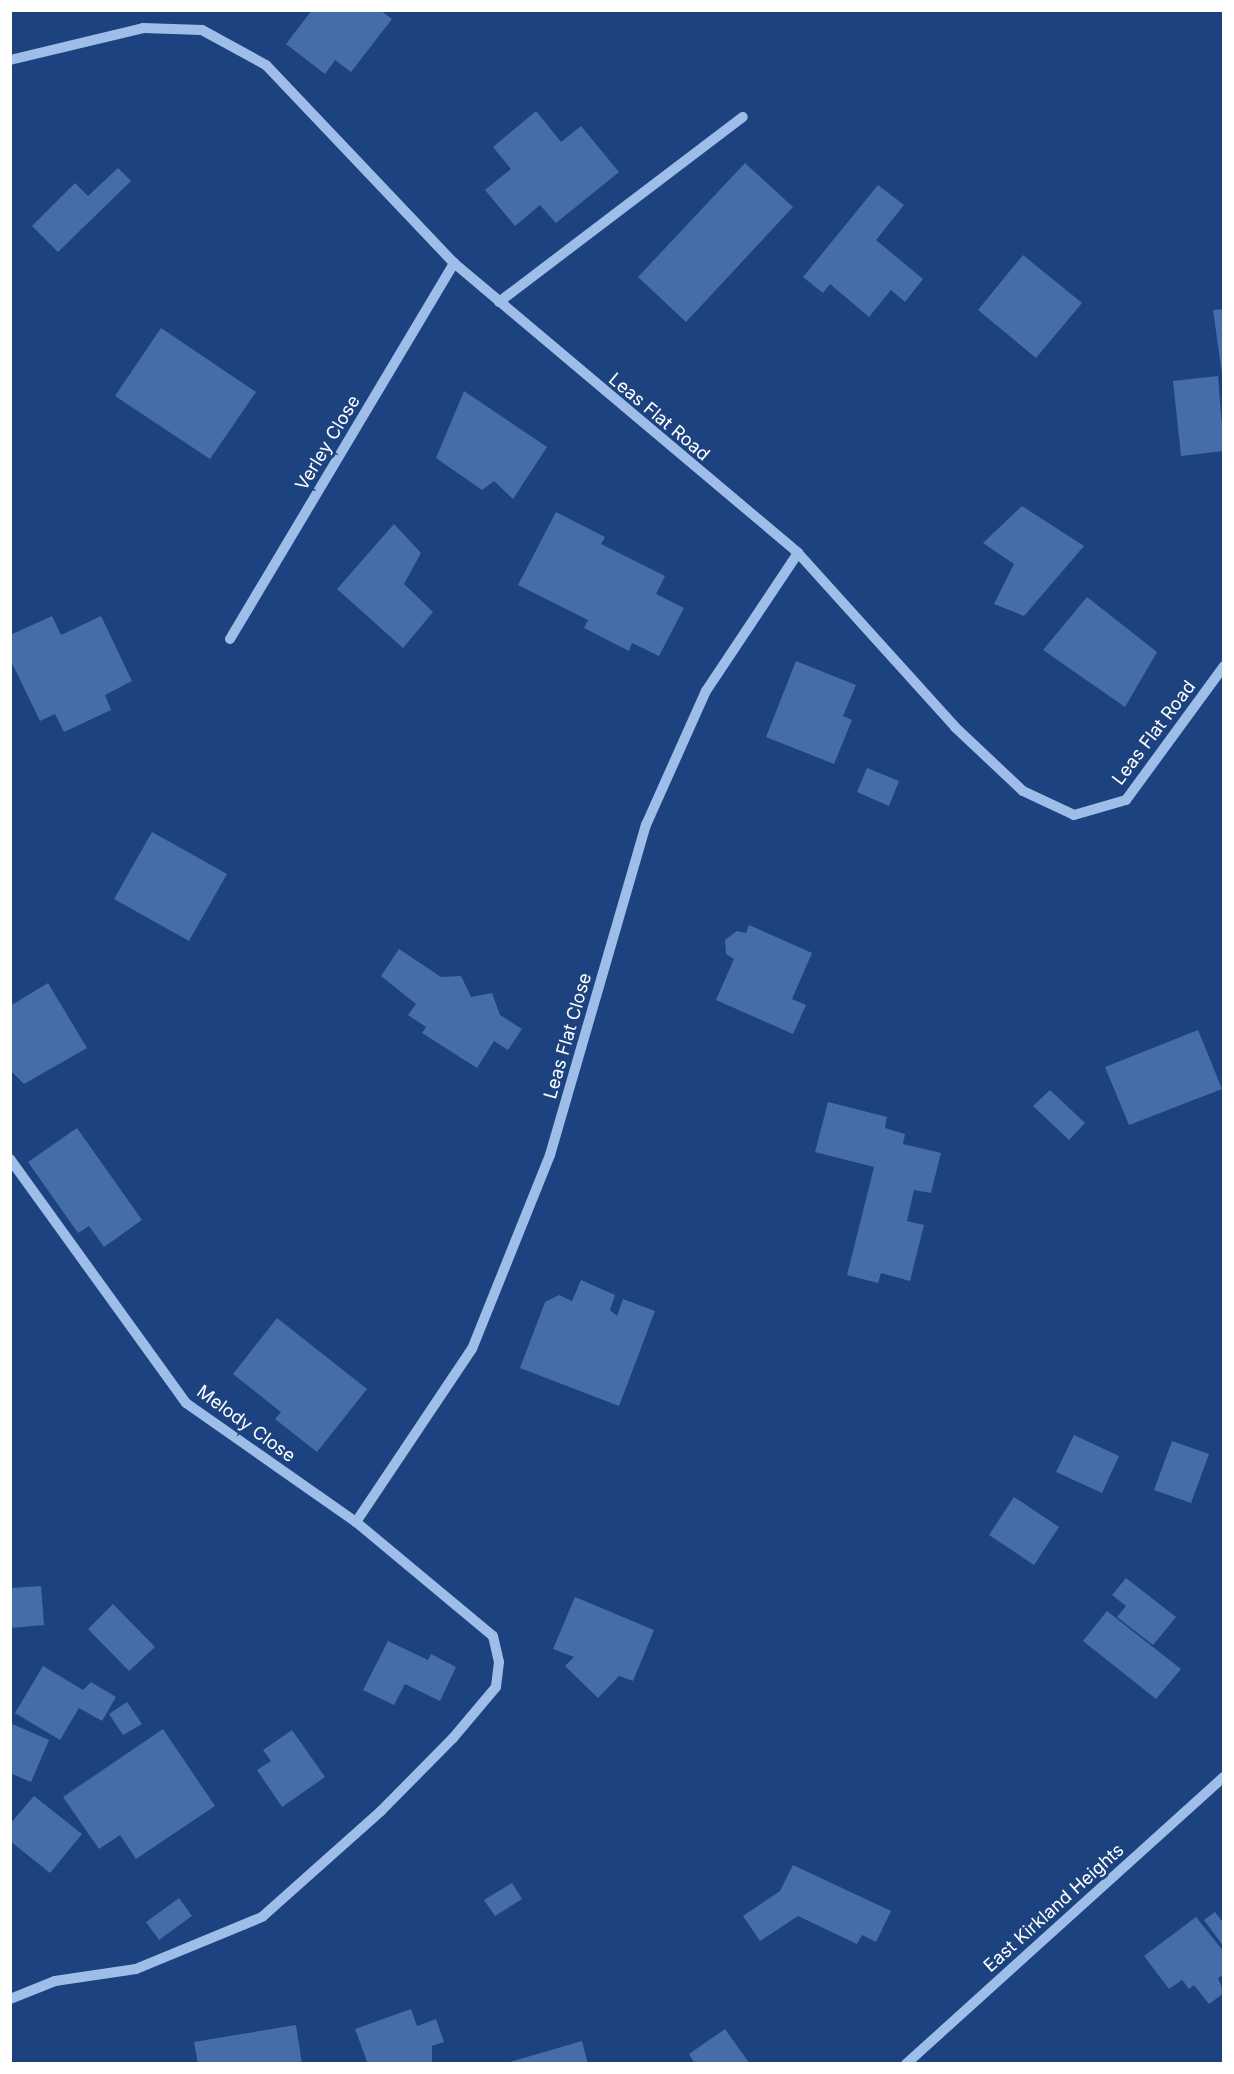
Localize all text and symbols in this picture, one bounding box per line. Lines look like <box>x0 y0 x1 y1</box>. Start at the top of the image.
street label: Leas Flat Road <box>604 369 714 465</box>
street label: Verley Close <box>291 392 365 494</box>
street label: Leas Flat Road <box>1108 677 1200 789</box>
street label: Leas Flat Close <box>540 971 596 1101</box>
street label: Melody Close <box>193 1381 299 1467</box>
street label: East Kirkland Heights <box>979 1839 1129 1977</box>

